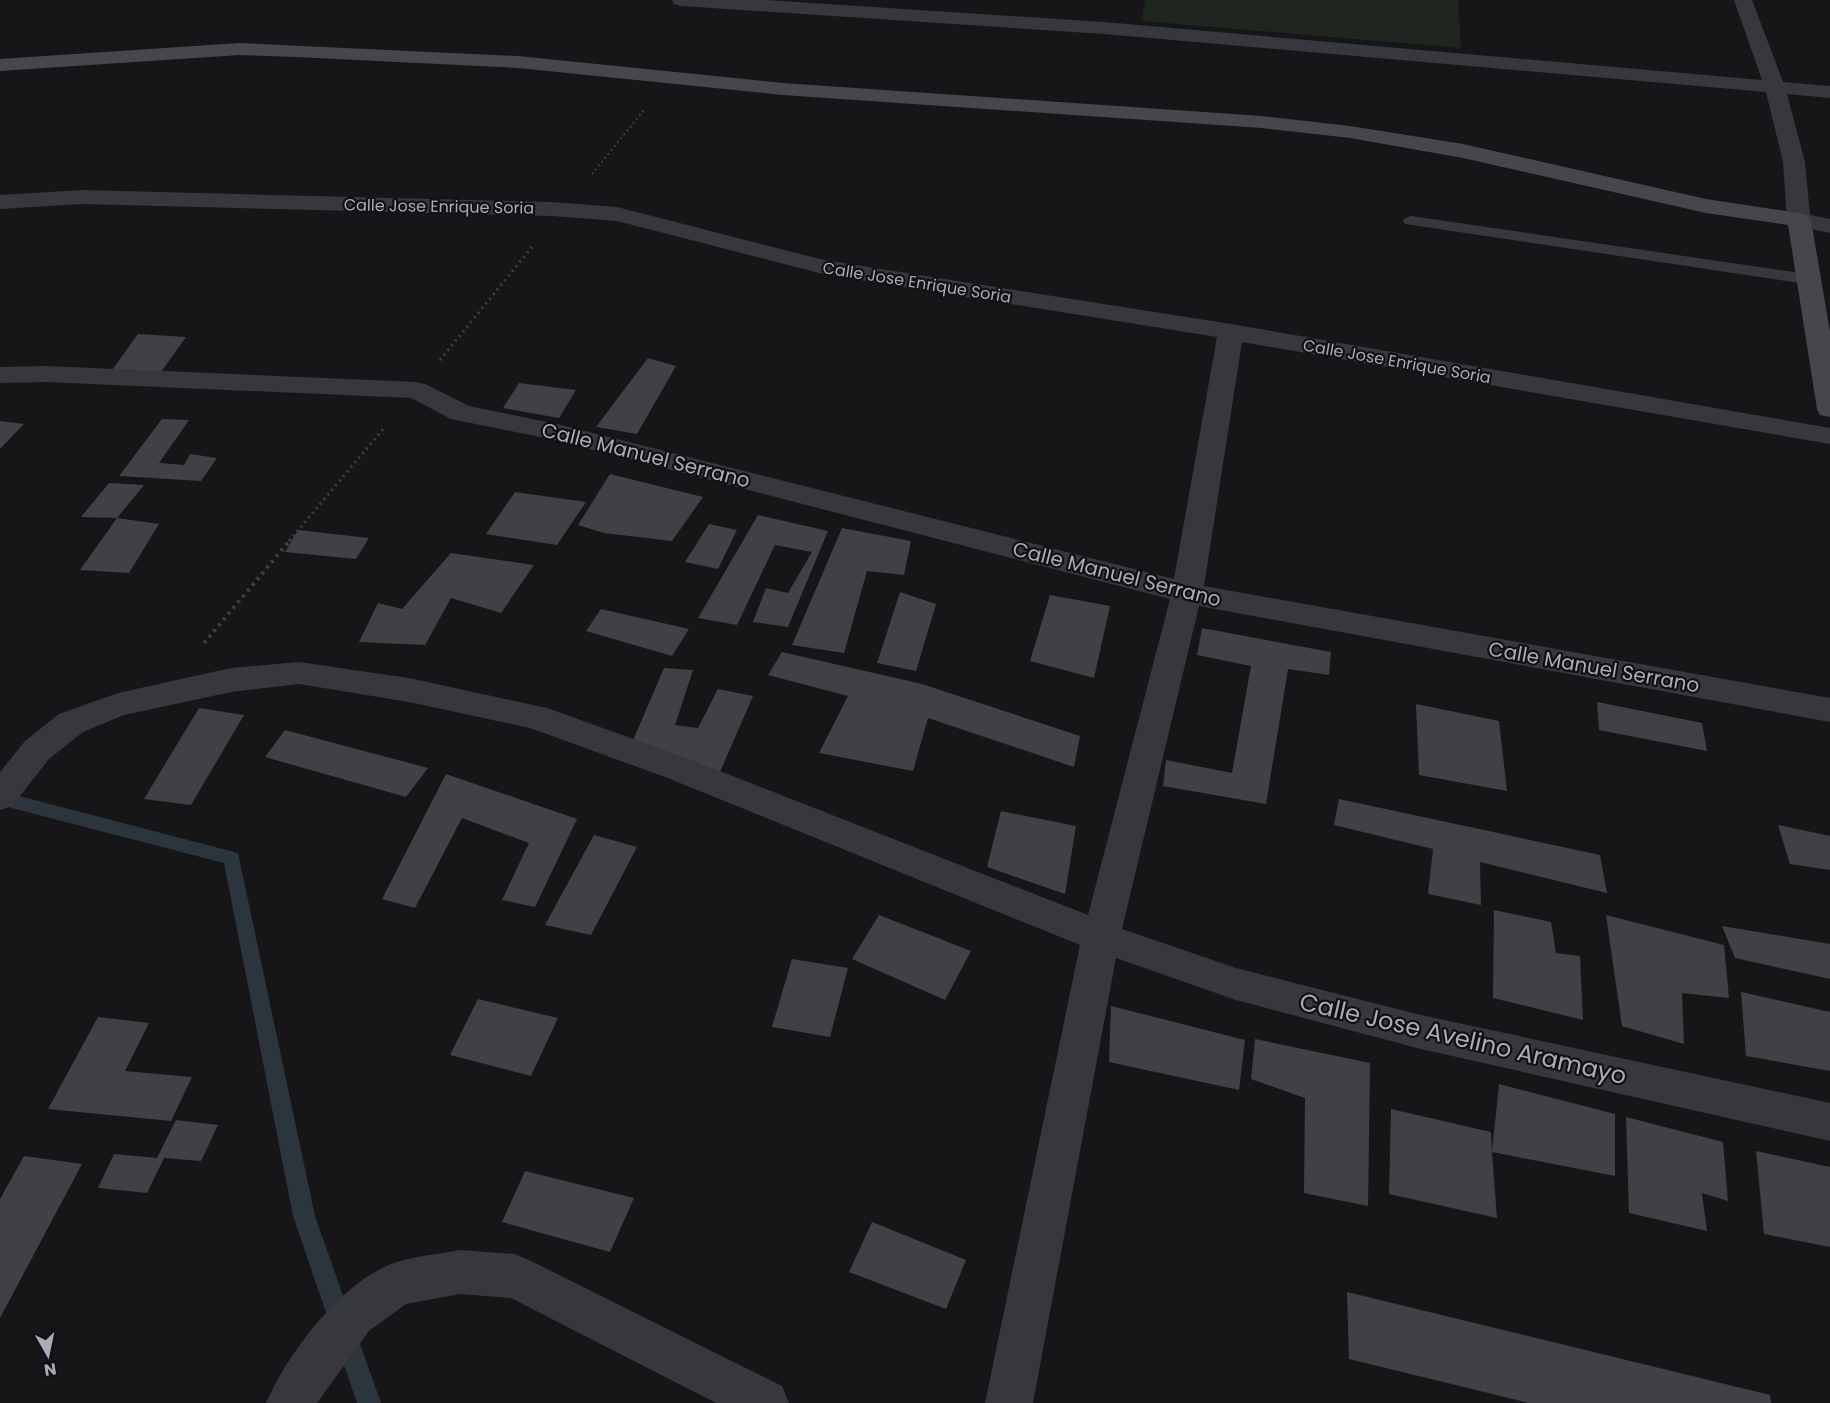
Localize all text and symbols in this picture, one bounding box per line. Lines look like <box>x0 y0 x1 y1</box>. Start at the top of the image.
street label: Calle Jose Enrique Soria <box>344 193 534 220</box>
street label: Calle Jose Enrique Soria <box>821 256 1013 309</box>
street label: Calle Jose Enrique Soria <box>1301 334 1493 389</box>
street label: Calle Manuel Serrano <box>539 416 753 494</box>
street label: Calle Manuel Serrano <box>1010 535 1224 613</box>
street label: Calle Manuel Serrano <box>1486 635 1702 699</box>
street label: Calle Jose Avelino Aramayo <box>1296 985 1630 1092</box>
north arrow <box>18 1325 78 1385</box>
text: N <box>43 1357 58 1382</box>

